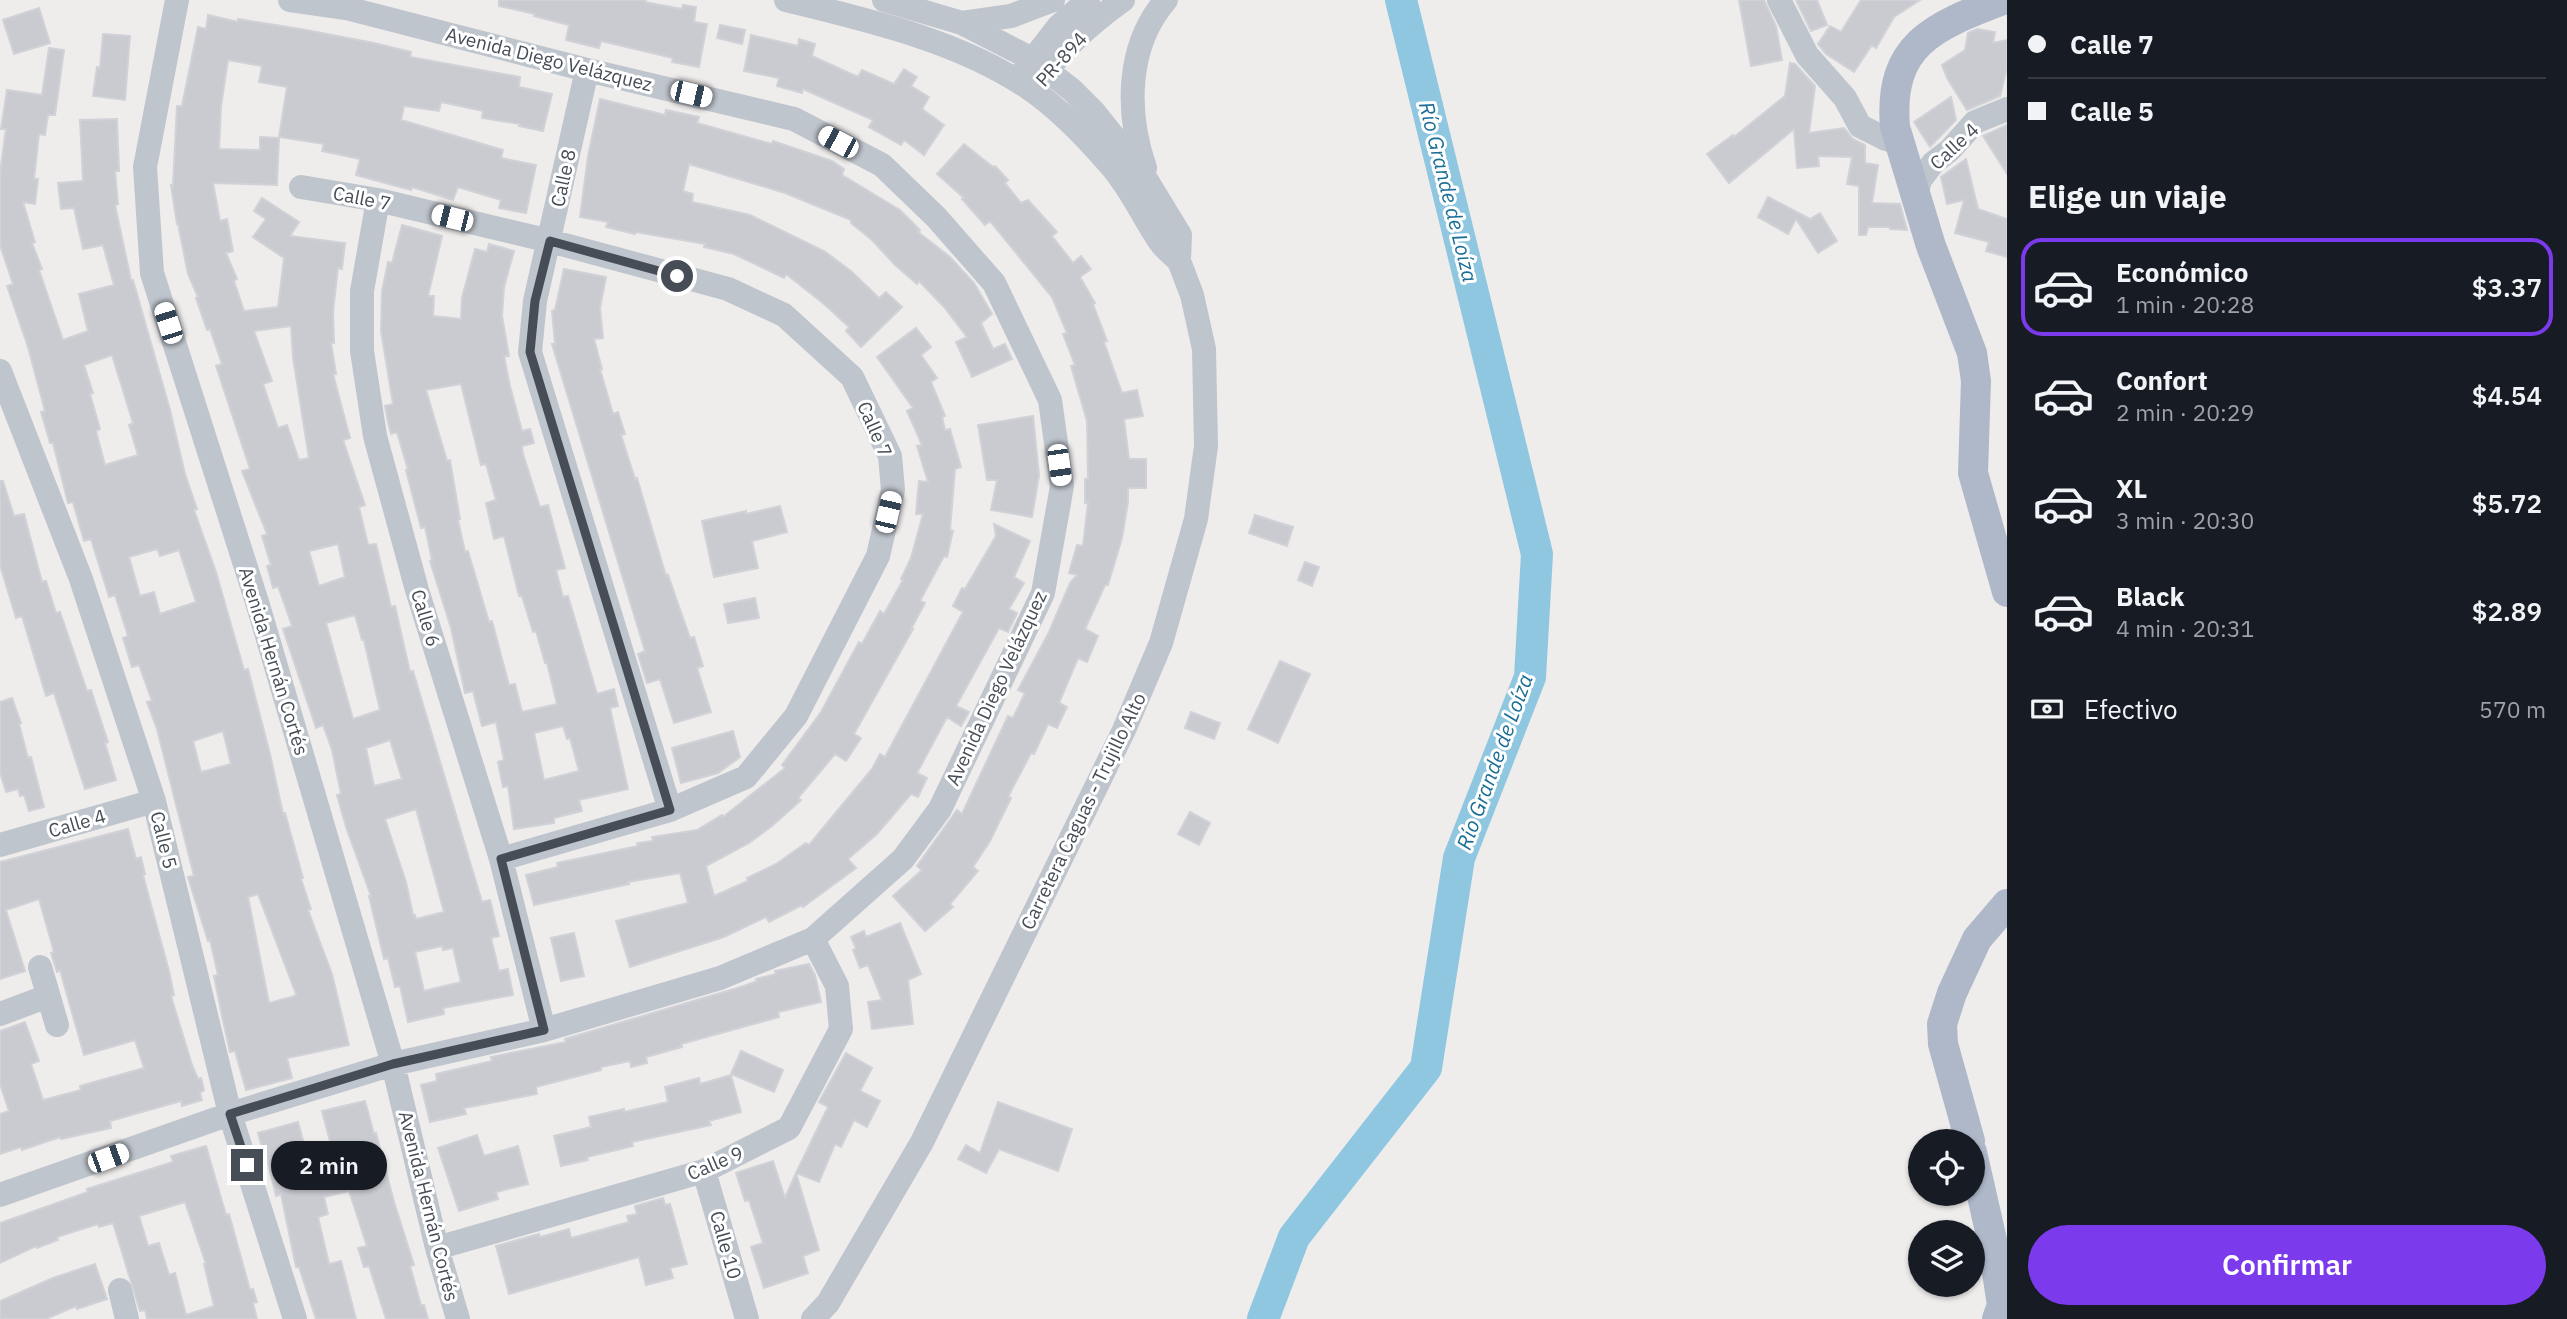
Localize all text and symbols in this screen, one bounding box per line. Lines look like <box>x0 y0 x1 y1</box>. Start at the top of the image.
street label: Avenida Diego Velázquez <box>443 22 655 96</box>
street label: PR-894 <box>1030 27 1092 91</box>
text: Calle 7 <box>2070 27 2154 61</box>
car <box>669 79 714 109</box>
text: Calle 5 <box>2070 94 2154 128</box>
water label: Río Grande de Loíza <box>1413 99 1485 285</box>
street label: Calle 4 <box>1924 117 1984 175</box>
car <box>815 123 862 161</box>
street label: Calle 8 <box>545 147 581 209</box>
text: Elige un viaje <box>2028 175 2227 217</box>
street label: Calle 7 <box>331 181 393 215</box>
car <box>430 203 475 233</box>
text: Económico <box>2116 255 2248 289</box>
icon: car <box>2032 256 2095 319</box>
route start <box>661 260 693 292</box>
text: $3.37 <box>2472 270 2542 304</box>
text: 1 min · 20:28 <box>2116 289 2254 319</box>
car <box>152 300 185 346</box>
text: Confort <box>2116 363 2208 397</box>
icon: car <box>2032 364 2095 427</box>
text: $4.54 <box>2472 378 2542 412</box>
street label: Calle 7 <box>852 397 898 461</box>
text: 2 min · 20:29 <box>2116 397 2254 427</box>
car <box>1046 443 1073 487</box>
text: XL <box>2116 471 2147 505</box>
icon: car <box>2032 472 2095 535</box>
text: $5.72 <box>2472 486 2542 520</box>
car <box>874 489 903 535</box>
text: 3 min · 20:30 <box>2116 505 2254 535</box>
street label: Avenida Hernán Cortés <box>234 564 314 758</box>
text: Black <box>2116 579 2184 613</box>
icon: car <box>2032 580 2095 643</box>
street label: Calle 6 <box>406 587 446 649</box>
street label: Avenida Diego Velázquez <box>940 587 1052 789</box>
text: $2.89 <box>2472 594 2542 628</box>
text: 4 min · 20:31 <box>2116 613 2254 643</box>
water label: Río Grande de Loíza <box>1449 670 1539 853</box>
street label: Carretera Caguas - Trujillo Alto <box>1015 689 1151 933</box>
icon: cash <box>2028 690 2066 728</box>
text: Efectivo <box>2084 692 2178 726</box>
text: 570 m <box>2479 694 2546 724</box>
street label: Calle 4 <box>46 803 108 843</box>
street label: Calle 5 <box>145 809 183 871</box>
street label: Avenida Hernán Cortés <box>394 1108 464 1304</box>
map controls <box>1908 1129 1985 1297</box>
button: locate <box>1908 1129 1985 1206</box>
callout: 2 min <box>272 1140 387 1190</box>
car <box>85 1141 132 1175</box>
street label: Calle 9 <box>683 1141 747 1185</box>
route end <box>231 1149 263 1181</box>
text: 2 min <box>299 1150 359 1180</box>
street label: Calle 10 <box>705 1208 747 1282</box>
button: layers <box>1908 1220 1985 1297</box>
button: Confirmar <box>2028 1225 2546 1305</box>

